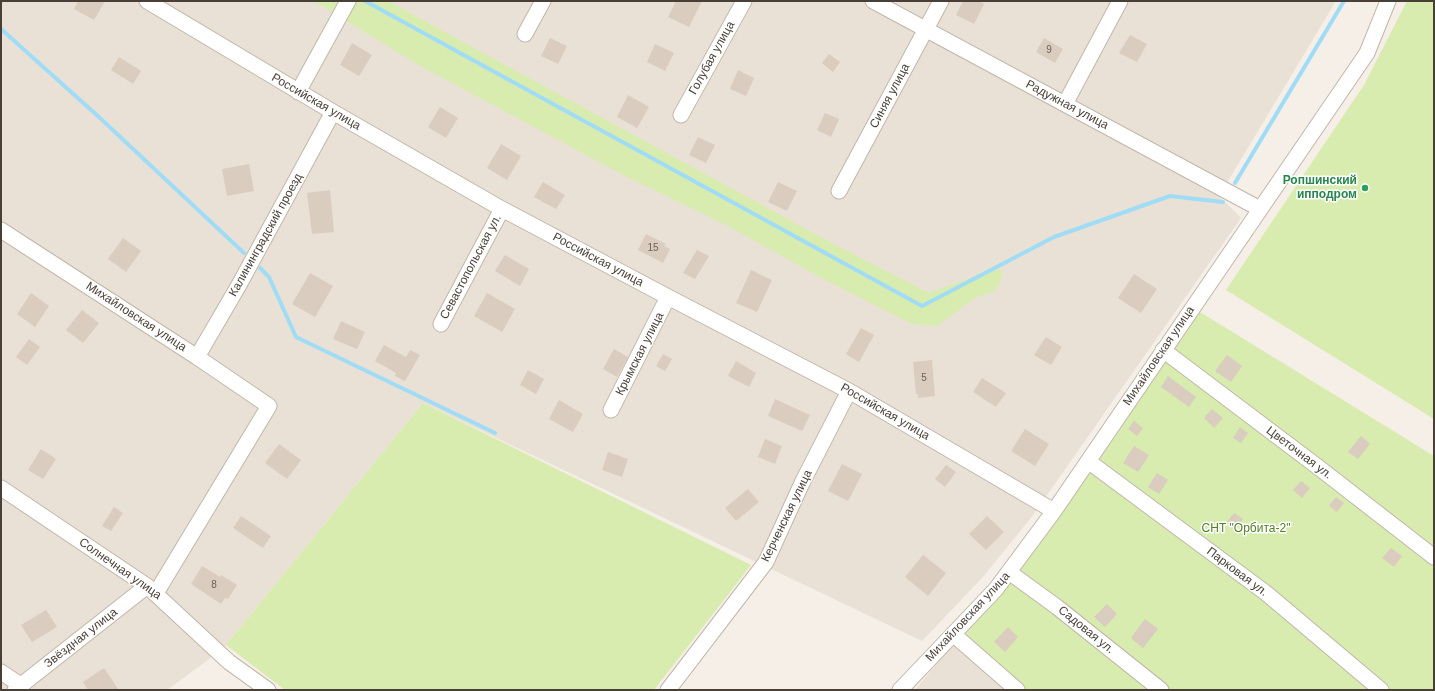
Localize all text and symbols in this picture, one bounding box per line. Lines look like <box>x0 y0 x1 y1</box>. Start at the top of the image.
street label: Голубая улица <box>686 19 738 97</box>
house number: 9 <box>1046 44 1052 56</box>
street label: Синяя улица <box>867 61 913 131</box>
street label: Российская улица <box>269 71 363 133</box>
street label: Радужная улица <box>1023 77 1111 133</box>
street label: Калининградский проезд <box>226 171 306 299</box>
place label: Ропшинский ипподром <box>1283 174 1357 202</box>
marker: Ропшинский ипподром <box>1360 183 1370 193</box>
street label: Севастопольская ул. <box>437 212 505 322</box>
street label: Российская улица <box>550 230 646 290</box>
house number: 15 <box>647 242 659 254</box>
street label: Михайловская улица <box>83 279 189 355</box>
street label: Михайловская улица <box>1120 303 1198 409</box>
street label: Крымская улица <box>613 310 667 398</box>
house number: 5 <box>921 372 927 384</box>
street label: Российская улица <box>838 381 932 443</box>
street label: Цветочная ул. <box>1263 424 1335 482</box>
street label: Керченская улица <box>758 468 816 564</box>
park label: СНТ "Орбита-2" <box>1202 522 1290 536</box>
street label: Солнечная улица <box>76 535 164 603</box>
street label: Парковая ул. <box>1204 544 1270 600</box>
street label: Михайловская улица <box>923 569 1013 665</box>
house number: 8 <box>211 579 217 591</box>
street label: Садовая ул. <box>1055 603 1117 657</box>
street label: Звёздная улица <box>42 605 120 671</box>

